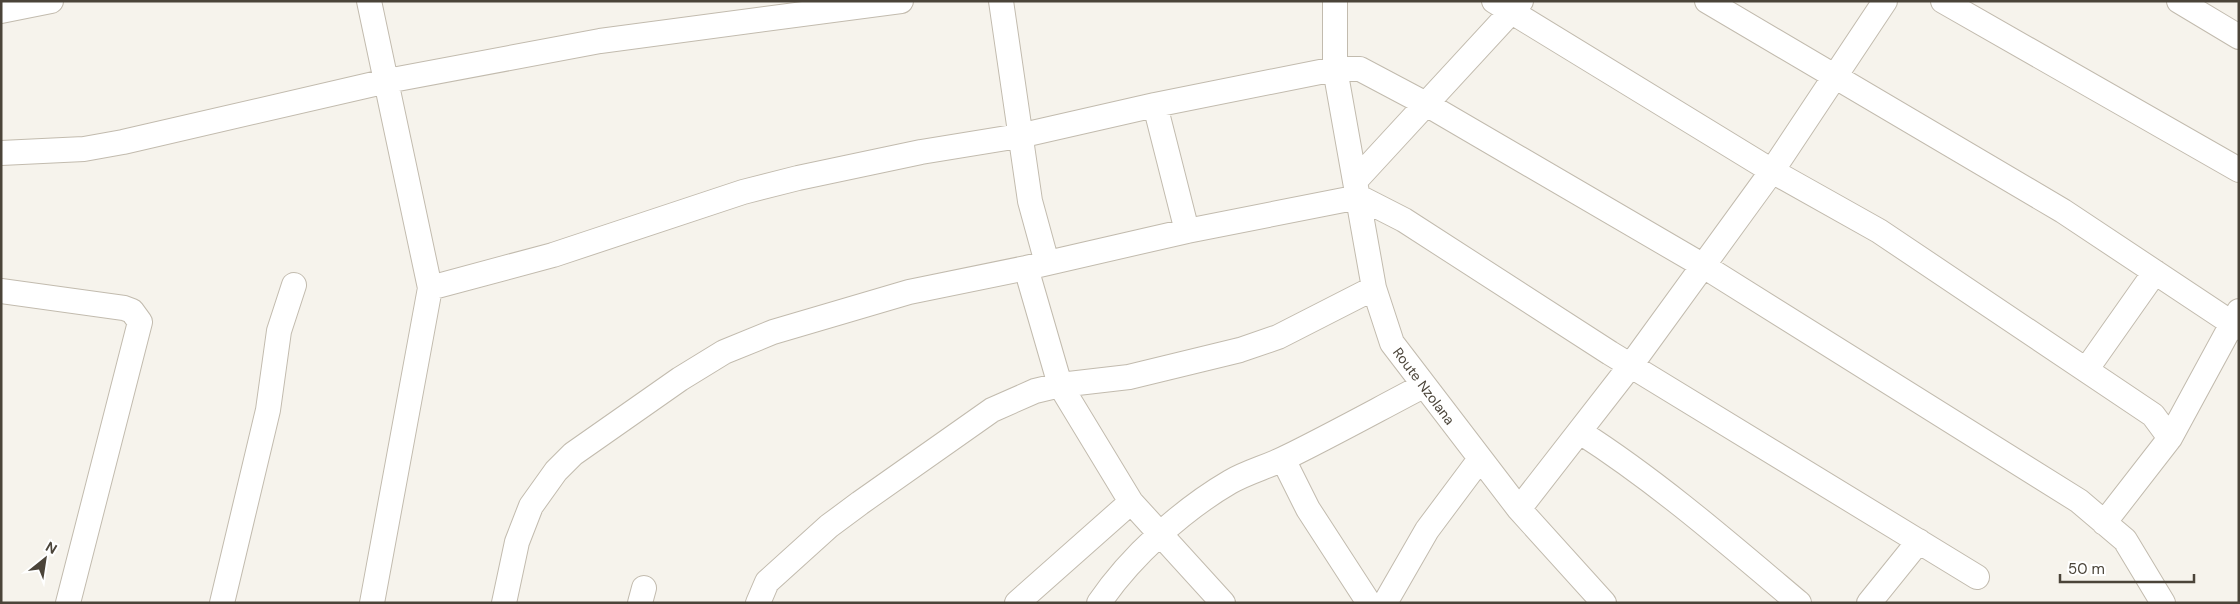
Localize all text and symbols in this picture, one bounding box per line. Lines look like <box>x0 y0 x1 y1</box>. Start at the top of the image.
street label: Route Nzolana <box>1389 344 1459 428</box>
north arrow <box>20 534 70 584</box>
text: N <box>43 537 60 558</box>
scale bar <box>2060 552 2194 584</box>
text: 50 m <box>2068 559 2105 579</box>

